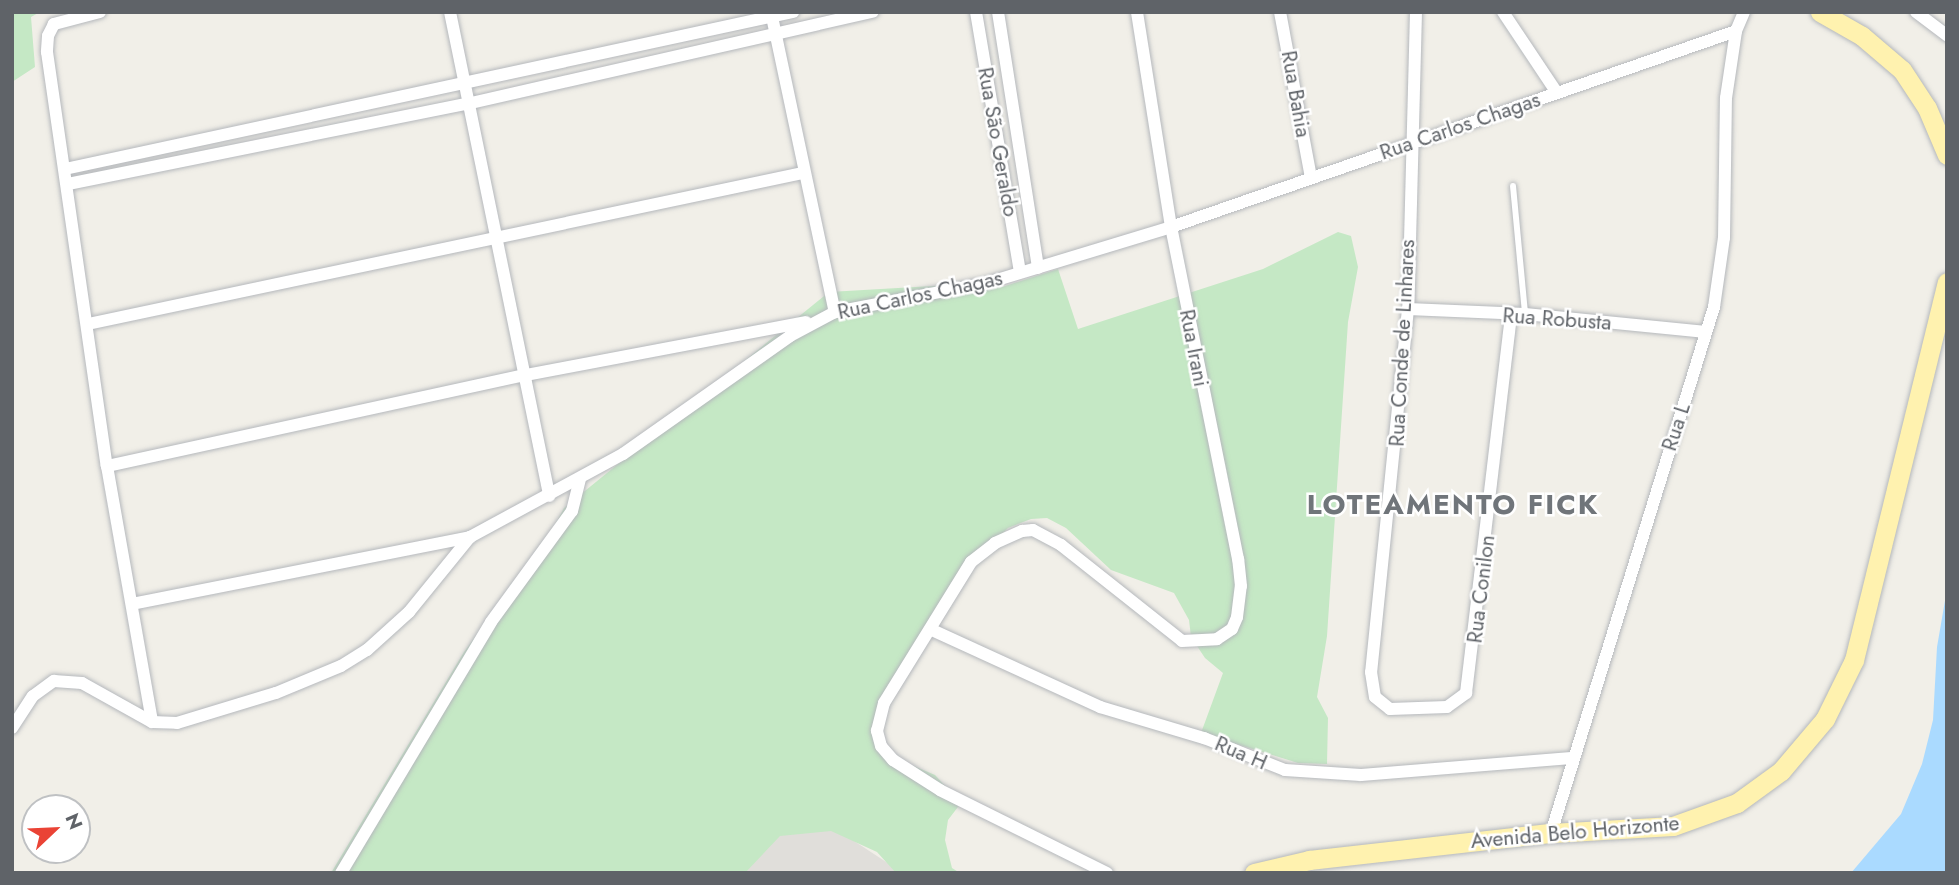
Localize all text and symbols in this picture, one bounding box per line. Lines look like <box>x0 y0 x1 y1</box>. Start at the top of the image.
street label: Rua Bahia <box>1276 49 1316 139</box>
street label: Rua São Geraldo <box>972 65 1024 219</box>
street label: Rua Carlos Chagas <box>1376 87 1544 165</box>
street label: Rua Conde de Linhares <box>1384 239 1420 447</box>
street label: Rua Carlos Chagas <box>835 265 1005 325</box>
street label: Rua Robusta <box>1502 303 1612 335</box>
street label: Rua Irani <box>1174 307 1214 389</box>
street label: Rua L <box>1657 400 1695 454</box>
district label: LOTEAMENTO FICK <box>1309 488 1597 522</box>
street label: Rua Conilon <box>1462 533 1500 645</box>
street label: Rua H <box>1211 731 1271 775</box>
north arrow <box>21 794 91 864</box>
text: N <box>59 809 89 834</box>
street label: Avenida Belo Horizonte <box>1470 810 1680 854</box>

